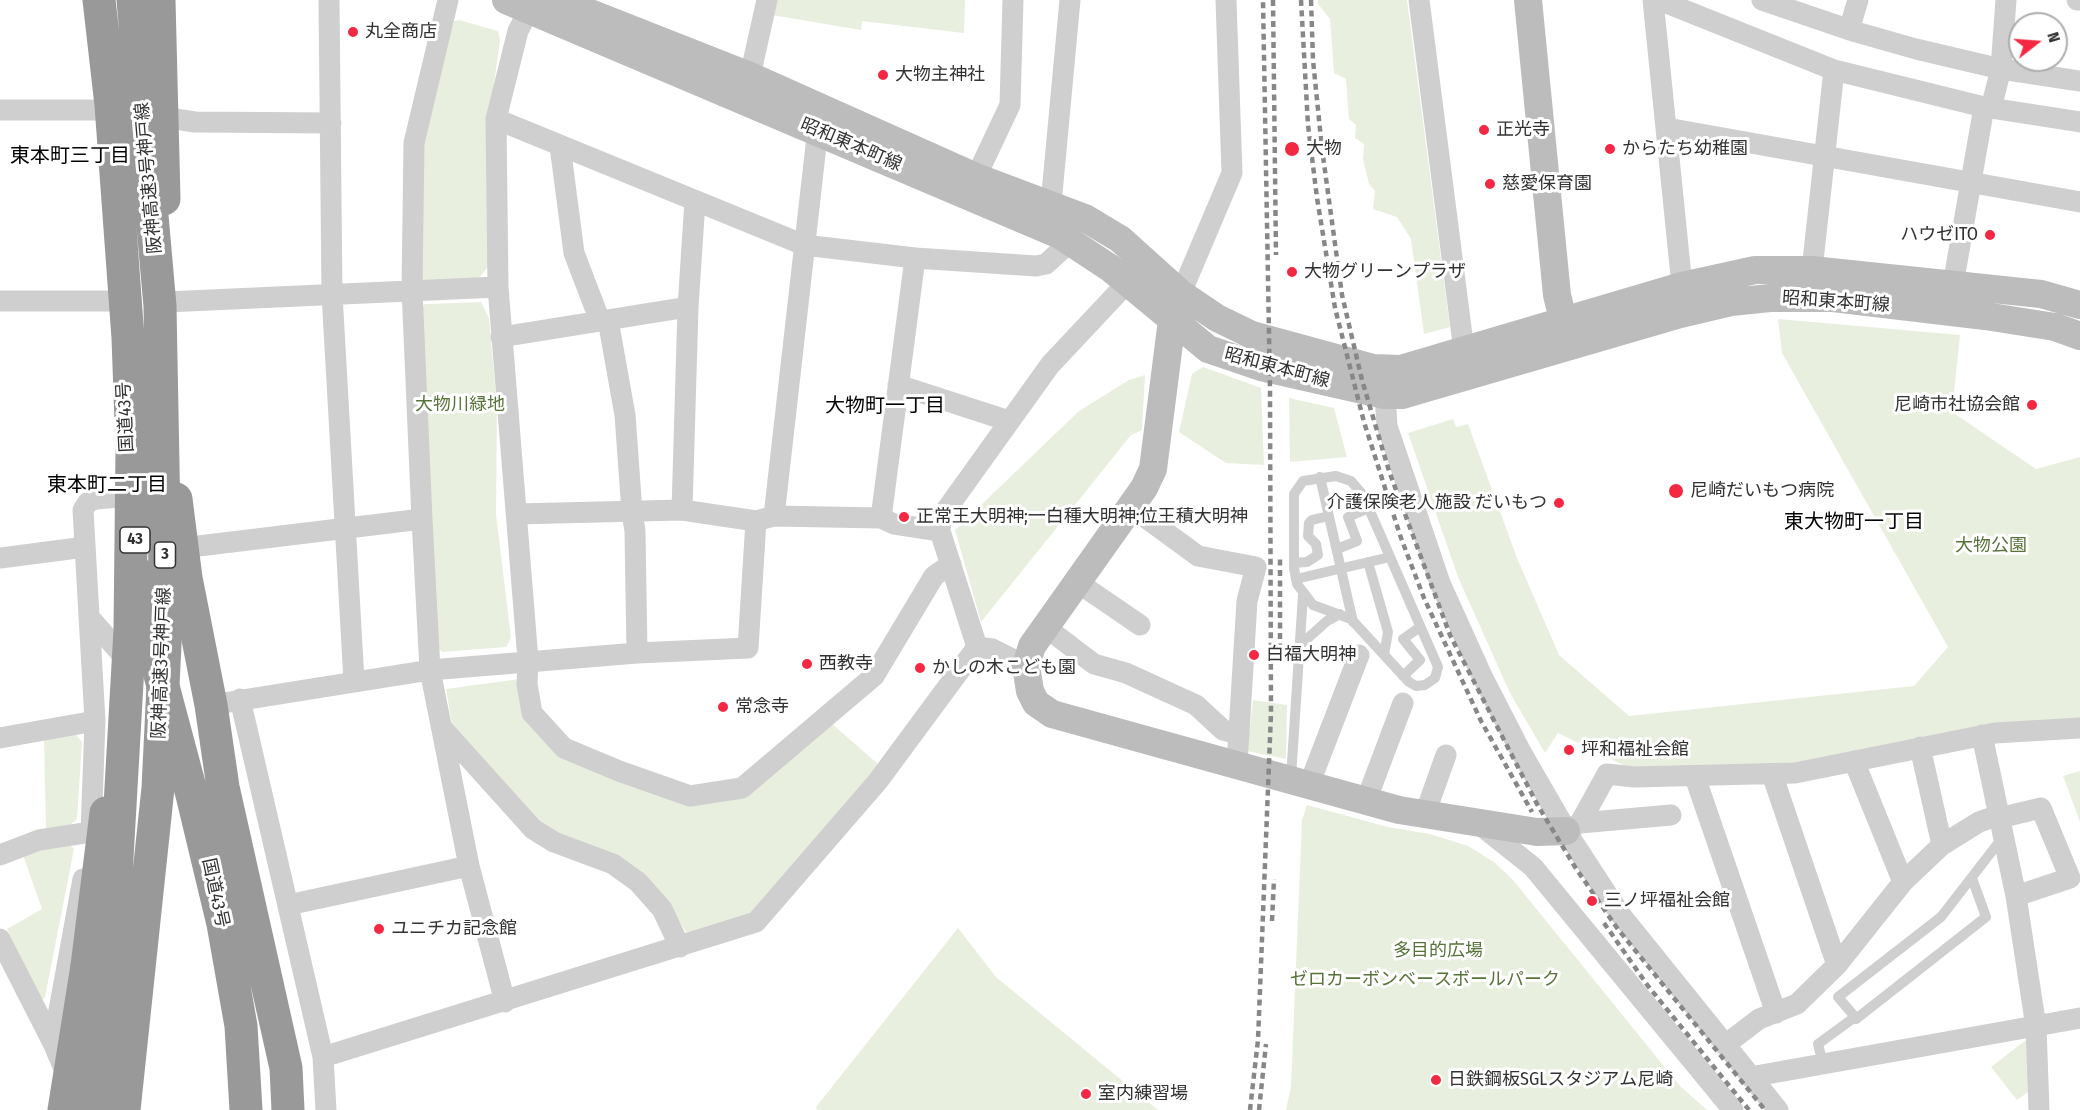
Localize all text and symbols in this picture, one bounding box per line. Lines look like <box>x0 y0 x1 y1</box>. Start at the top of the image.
north arrow <box>2008 12 2068 72</box>
place label: 丸全商店 <box>365 21 437 43</box>
marker: 丸全商店 <box>346 25 360 39</box>
text: N <box>2043 30 2064 45</box>
place label: 大物主神社 <box>895 64 985 86</box>
marker: 大物主神社 <box>876 68 890 82</box>
street label: 阪神高速3号神戸線 <box>132 101 166 255</box>
street label: 昭和東本町線 <box>797 114 905 176</box>
place label: 正光寺 <box>1496 119 1550 141</box>
marker: 正光寺 <box>1477 123 1491 137</box>
place label: 大物 <box>1306 138 1342 160</box>
place label: からたち幼稚園 <box>1622 138 1748 160</box>
marker: 大物 <box>1283 140 1301 158</box>
marker: からたち幼稚園 <box>1603 142 1617 156</box>
district label: 東本町三丁目 <box>10 144 130 168</box>
place label: 慈愛保育園 <box>1502 173 1592 195</box>
marker: 慈愛保育園 <box>1483 177 1497 191</box>
place label: ハウゼITO <box>1900 224 1978 246</box>
marker: ハウゼITO <box>1983 228 1997 242</box>
place label: 大物グリーンプラザ <box>1304 261 1466 283</box>
marker: 大物グリーンプラザ <box>1285 265 1299 279</box>
street label: 昭和東本町線 <box>1781 287 1891 317</box>
street label: 昭和東本町線 <box>1222 344 1332 392</box>
street label: 国道43号 <box>113 381 139 453</box>
park label: 大物川緑地 <box>415 394 505 416</box>
district label: 大物町一丁目 <box>825 394 945 418</box>
place label: 尼崎市社協会館 <box>1894 394 2020 416</box>
marker: 尼崎市社協会館 <box>2025 398 2039 412</box>
district label: 東本町二丁目 <box>47 473 167 497</box>
place label: 尼崎だいもつ病院 <box>1690 480 1834 502</box>
marker: 尼崎だいもつ病院 <box>1667 482 1685 500</box>
place label: 介護保険老人施設 だいもつ <box>1327 492 1547 514</box>
marker: 介護保険老人施設 だいもつ <box>1552 496 1566 510</box>
place label: 正常王大明神;一白種大明神;位王積大明神 <box>916 506 1248 528</box>
marker: 正常王大明神;一白種大明神;位王積大明神 <box>897 510 911 524</box>
district label: 東大物町一丁目 <box>1784 510 1924 534</box>
road number: 43 <box>120 527 150 553</box>
park label: 大物公園 <box>1955 535 2027 557</box>
road number: 3 <box>154 542 176 568</box>
street label: 阪神高速3号神戸線 <box>149 587 175 739</box>
place label: 白福大明神 <box>1266 644 1356 666</box>
marker: 白福大明神 <box>1247 648 1261 662</box>
place label: 西教寺 <box>819 653 873 675</box>
marker: 西教寺 <box>800 657 814 671</box>
place label: かしの木こども園 <box>932 657 1076 679</box>
marker: かしの木こども園 <box>913 661 927 675</box>
place label: 常念寺 <box>735 696 789 718</box>
marker: 常念寺 <box>716 700 730 714</box>
place label: 坪和福祉会館 <box>1581 739 1689 761</box>
marker: 坪和福祉会館 <box>1562 743 1576 757</box>
street label: 国道43号 <box>197 856 233 930</box>
place label: 三ノ坪福祉会館 <box>1604 890 1730 912</box>
marker: 三ノ坪福祉会館 <box>1585 894 1599 908</box>
place label: ユニチカ記念館 <box>391 918 517 940</box>
marker: ユニチカ記念館 <box>372 922 386 936</box>
park label: 多目的広場 <box>1393 940 1483 962</box>
park label: ゼロカーボンベースボールパーク <box>1290 969 1560 991</box>
place label: 日鉄鋼板SGLスタジアム尼崎 <box>1448 1069 1673 1091</box>
marker: 日鉄鋼板SGLスタジアム尼崎 <box>1429 1073 1443 1087</box>
place label: 室内練習場 <box>1098 1083 1188 1105</box>
marker: 室内練習場 <box>1079 1087 1093 1101</box>

